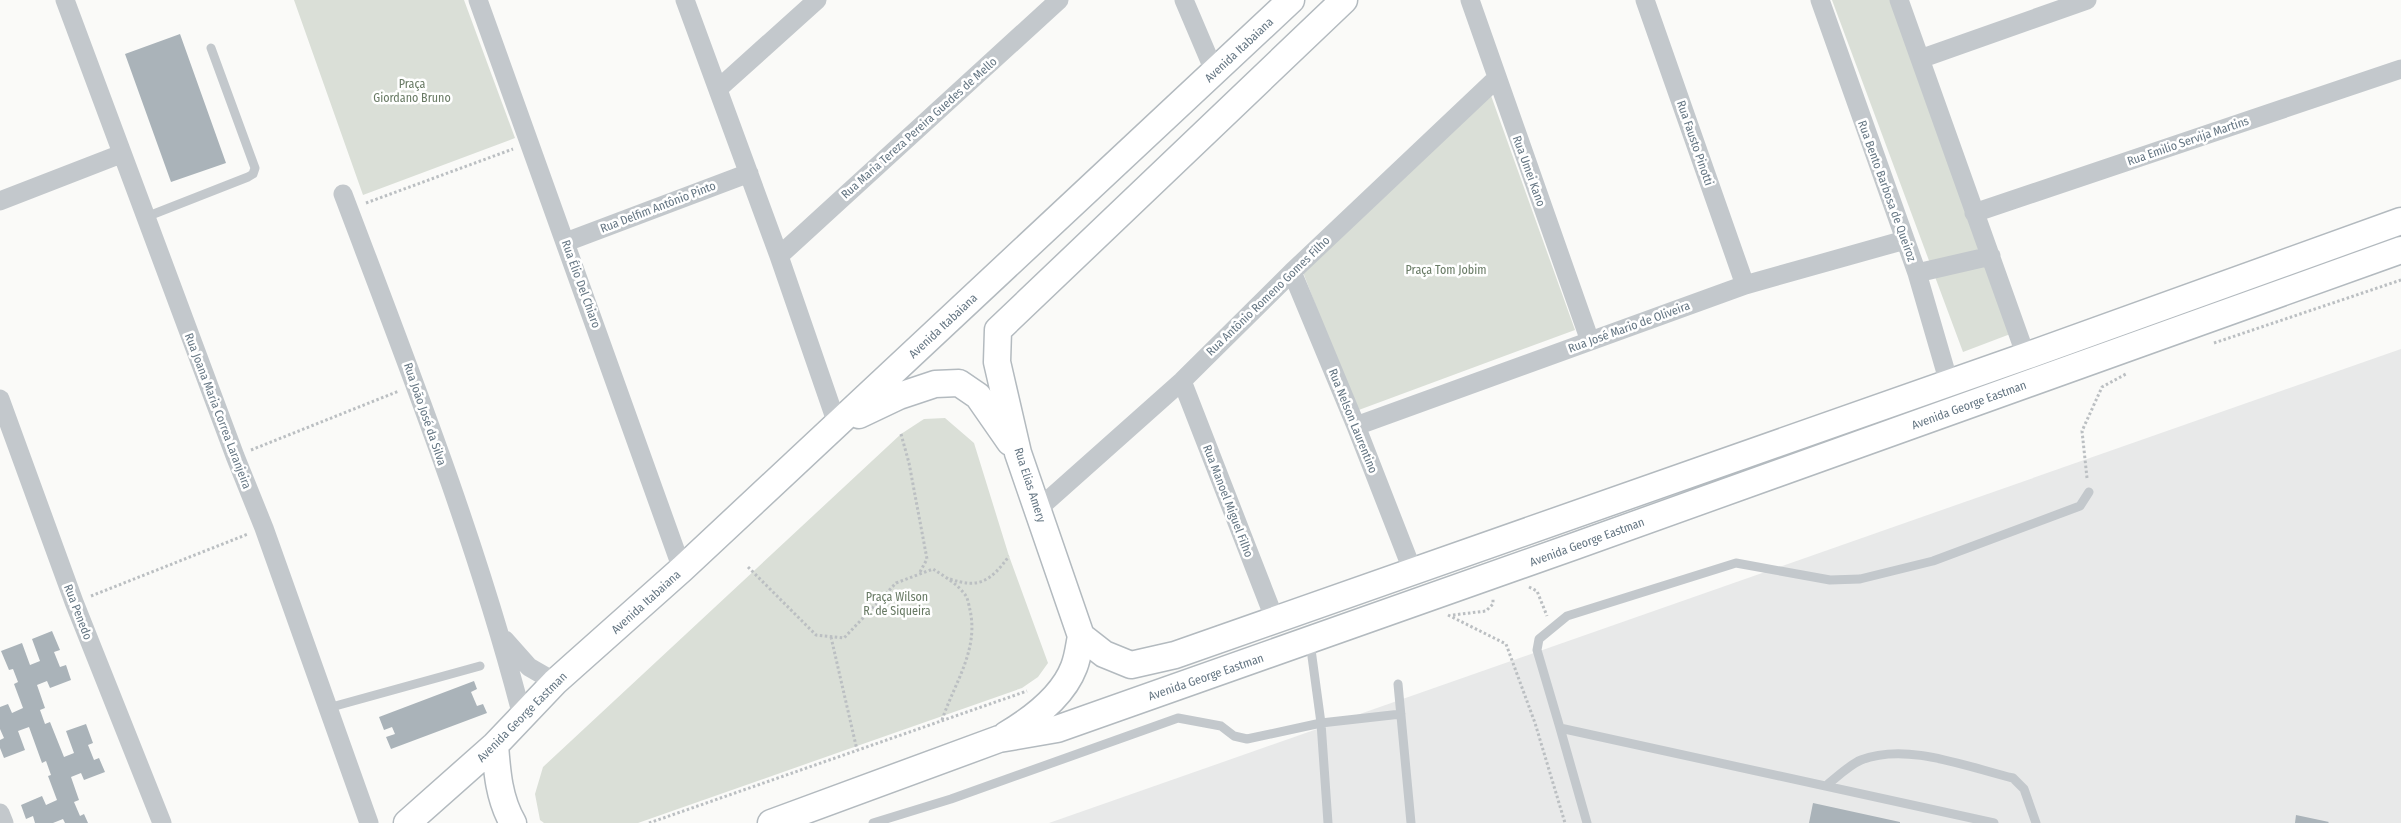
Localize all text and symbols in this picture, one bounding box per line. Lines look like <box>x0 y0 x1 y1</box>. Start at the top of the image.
street label: Avenida Itabaiana <box>1202 15 1276 85</box>
street label: Rua Maria Tereza Pereira Guedes de Mello <box>838 54 1000 202</box>
park label: Praça Giordano Bruno <box>373 77 451 105</box>
street label: Rua Fausto Pinotti <box>1674 99 1716 187</box>
street label: Rua Emilio Servija Martins <box>2125 114 2251 168</box>
street label: Rua Bento Barbosa de Queiroz <box>1855 119 1919 264</box>
street label: Rua Umei Kano <box>1510 134 1548 208</box>
street label: Rua Delfim Antônio Pinto <box>598 178 718 236</box>
street label: Rua Antônio Romeno Gomes Filho <box>1203 233 1333 359</box>
street label: Rua Élio Del Chiaro <box>559 238 604 330</box>
park label: Praça Tom Jobim <box>1406 263 1486 277</box>
street label: Avenida Itabaiana <box>906 291 980 361</box>
street label: Rua José Mario de Oliveira <box>1566 298 1692 356</box>
street label: Rua Joana Maria Correa Laranjeira <box>182 331 254 491</box>
street label: Rua João José da Silva <box>401 361 449 467</box>
street label: Rua Nelson Laurentino <box>1326 367 1380 475</box>
street label: Avenida George Eastman <box>1910 378 2028 432</box>
street label: Rua Manoel Miguel Filho <box>1200 443 1256 559</box>
street label: Rua Elias Amery <box>1011 446 1049 525</box>
street label: Avenida George Eastman <box>1528 515 1646 569</box>
street label: Avenida Itabaiana <box>609 567 684 637</box>
street label: Rua Penedo <box>61 582 95 642</box>
park label: Praça Wilson R. de Siqueira <box>863 590 931 618</box>
street label: Avenida George Eastman <box>1146 651 1266 703</box>
street label: Avenida George Eastman <box>474 669 570 765</box>

